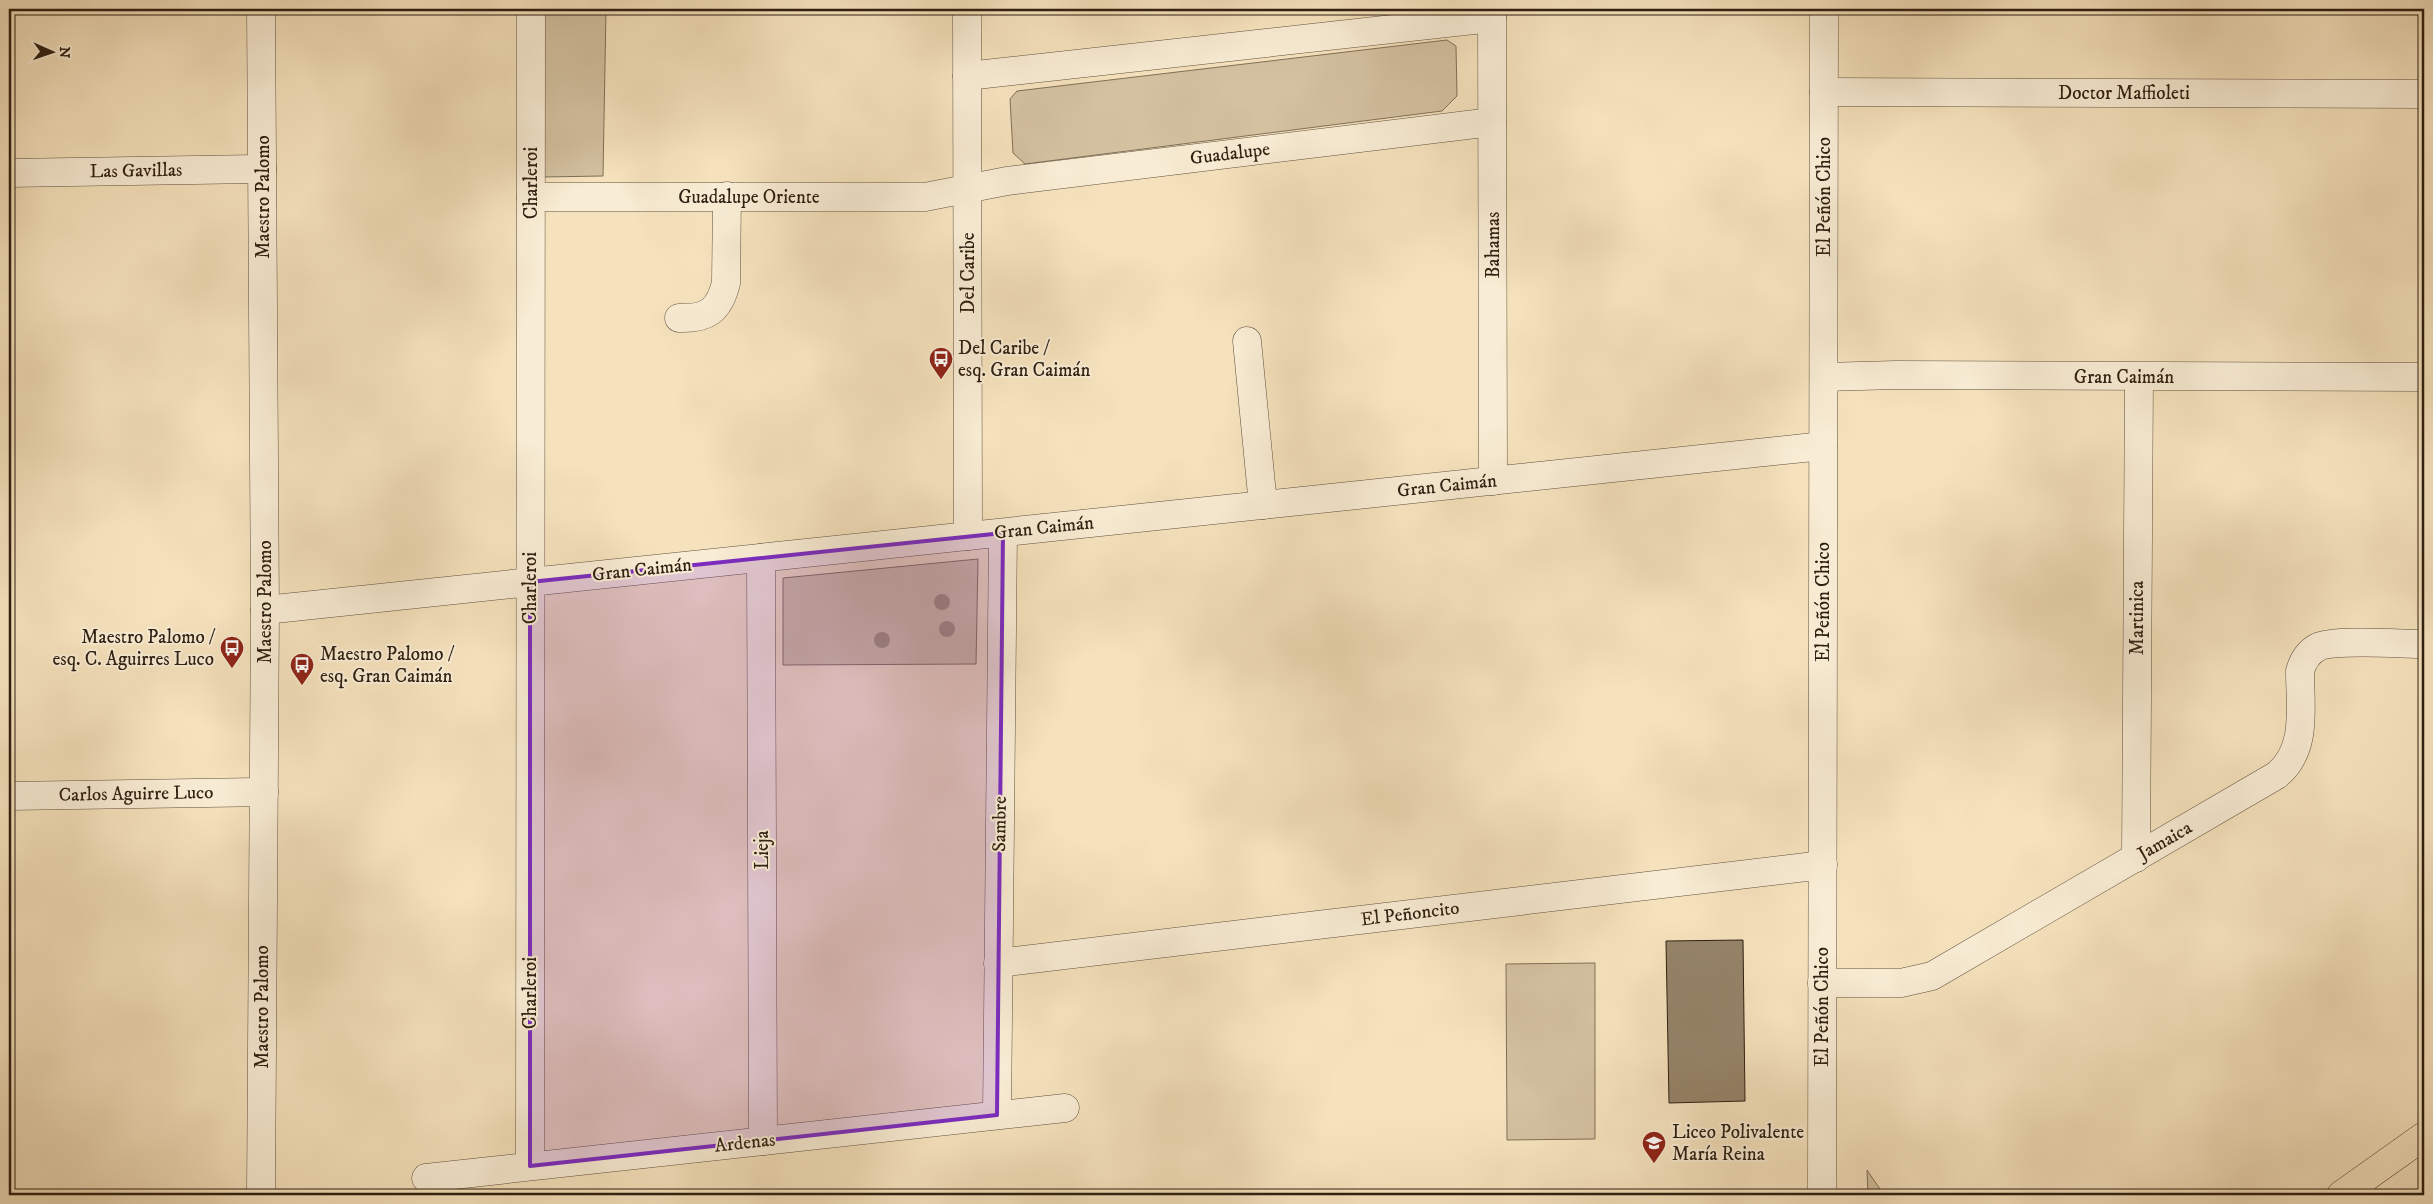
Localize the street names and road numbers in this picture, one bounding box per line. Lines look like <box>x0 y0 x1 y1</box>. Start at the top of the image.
street label: Doctor Maffioleti <box>2058 82 2190 105</box>
street label: Maestro Palomo <box>252 135 275 259</box>
street label: El Peñón Chico <box>1813 137 1836 257</box>
street label: Guadalupe <box>1189 138 1271 170</box>
street label: Charleroi <box>520 147 543 219</box>
street label: Las Gavillas <box>90 159 182 183</box>
street label: Guadalupe Oriente <box>678 186 820 209</box>
street label: Bahamas <box>1482 212 1505 278</box>
street label: Del Caribe <box>957 232 980 314</box>
street label: Gran Caimán <box>2074 366 2174 389</box>
street label: Gran Caimán <box>1396 469 1498 503</box>
street label: Gran Caimán <box>993 511 1095 545</box>
street label: Maestro Palomo <box>254 540 277 664</box>
street label: El Peñón Chico <box>1812 542 1835 662</box>
street label: Charleroi <box>519 552 542 624</box>
street label: Gran Caimán <box>591 553 693 587</box>
street label: Martinica <box>2126 581 2149 655</box>
street label: Carlos Aguirre Luco <box>58 781 214 807</box>
street label: Sambre <box>988 796 1012 852</box>
street label: Jamaica <box>2132 816 2196 867</box>
street label: Lieja <box>751 830 774 870</box>
street label: El Peñoncito <box>1359 897 1461 931</box>
street label: Maestro Palomo <box>251 945 274 1069</box>
street label: El Peñón Chico <box>1811 947 1834 1067</box>
street label: Charleroi <box>519 957 542 1029</box>
street label: Ardenas <box>714 1128 776 1158</box>

